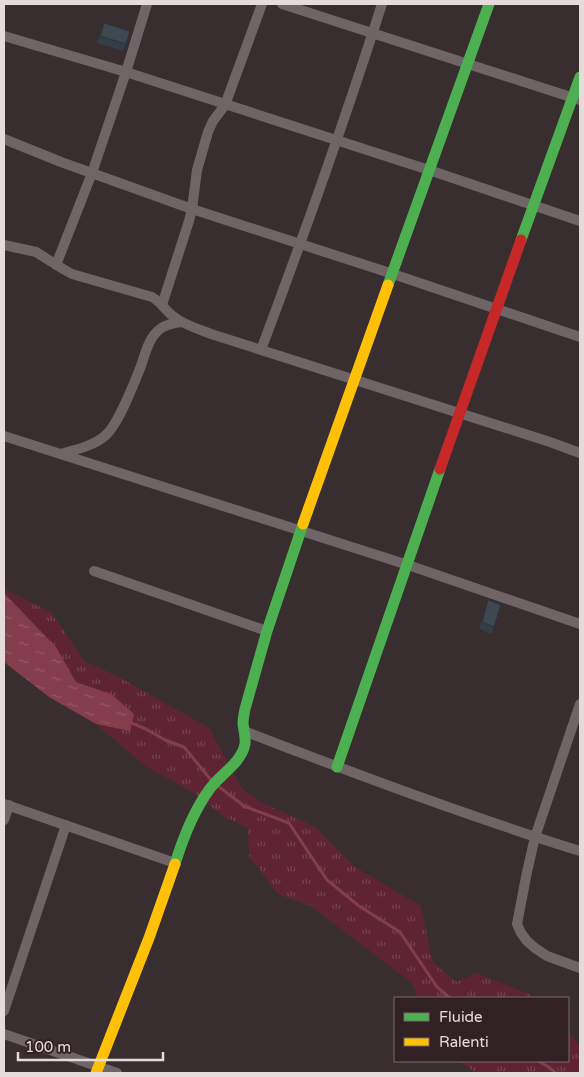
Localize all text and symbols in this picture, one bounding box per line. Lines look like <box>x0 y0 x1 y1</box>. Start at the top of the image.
legend <box>394 997 569 1062</box>
text: Fluide <box>439 1008 483 1026</box>
scale bar <box>18 1030 162 1062</box>
text: Ralenti <box>439 1033 489 1051</box>
text: 100 m <box>25 1038 71 1056</box>

